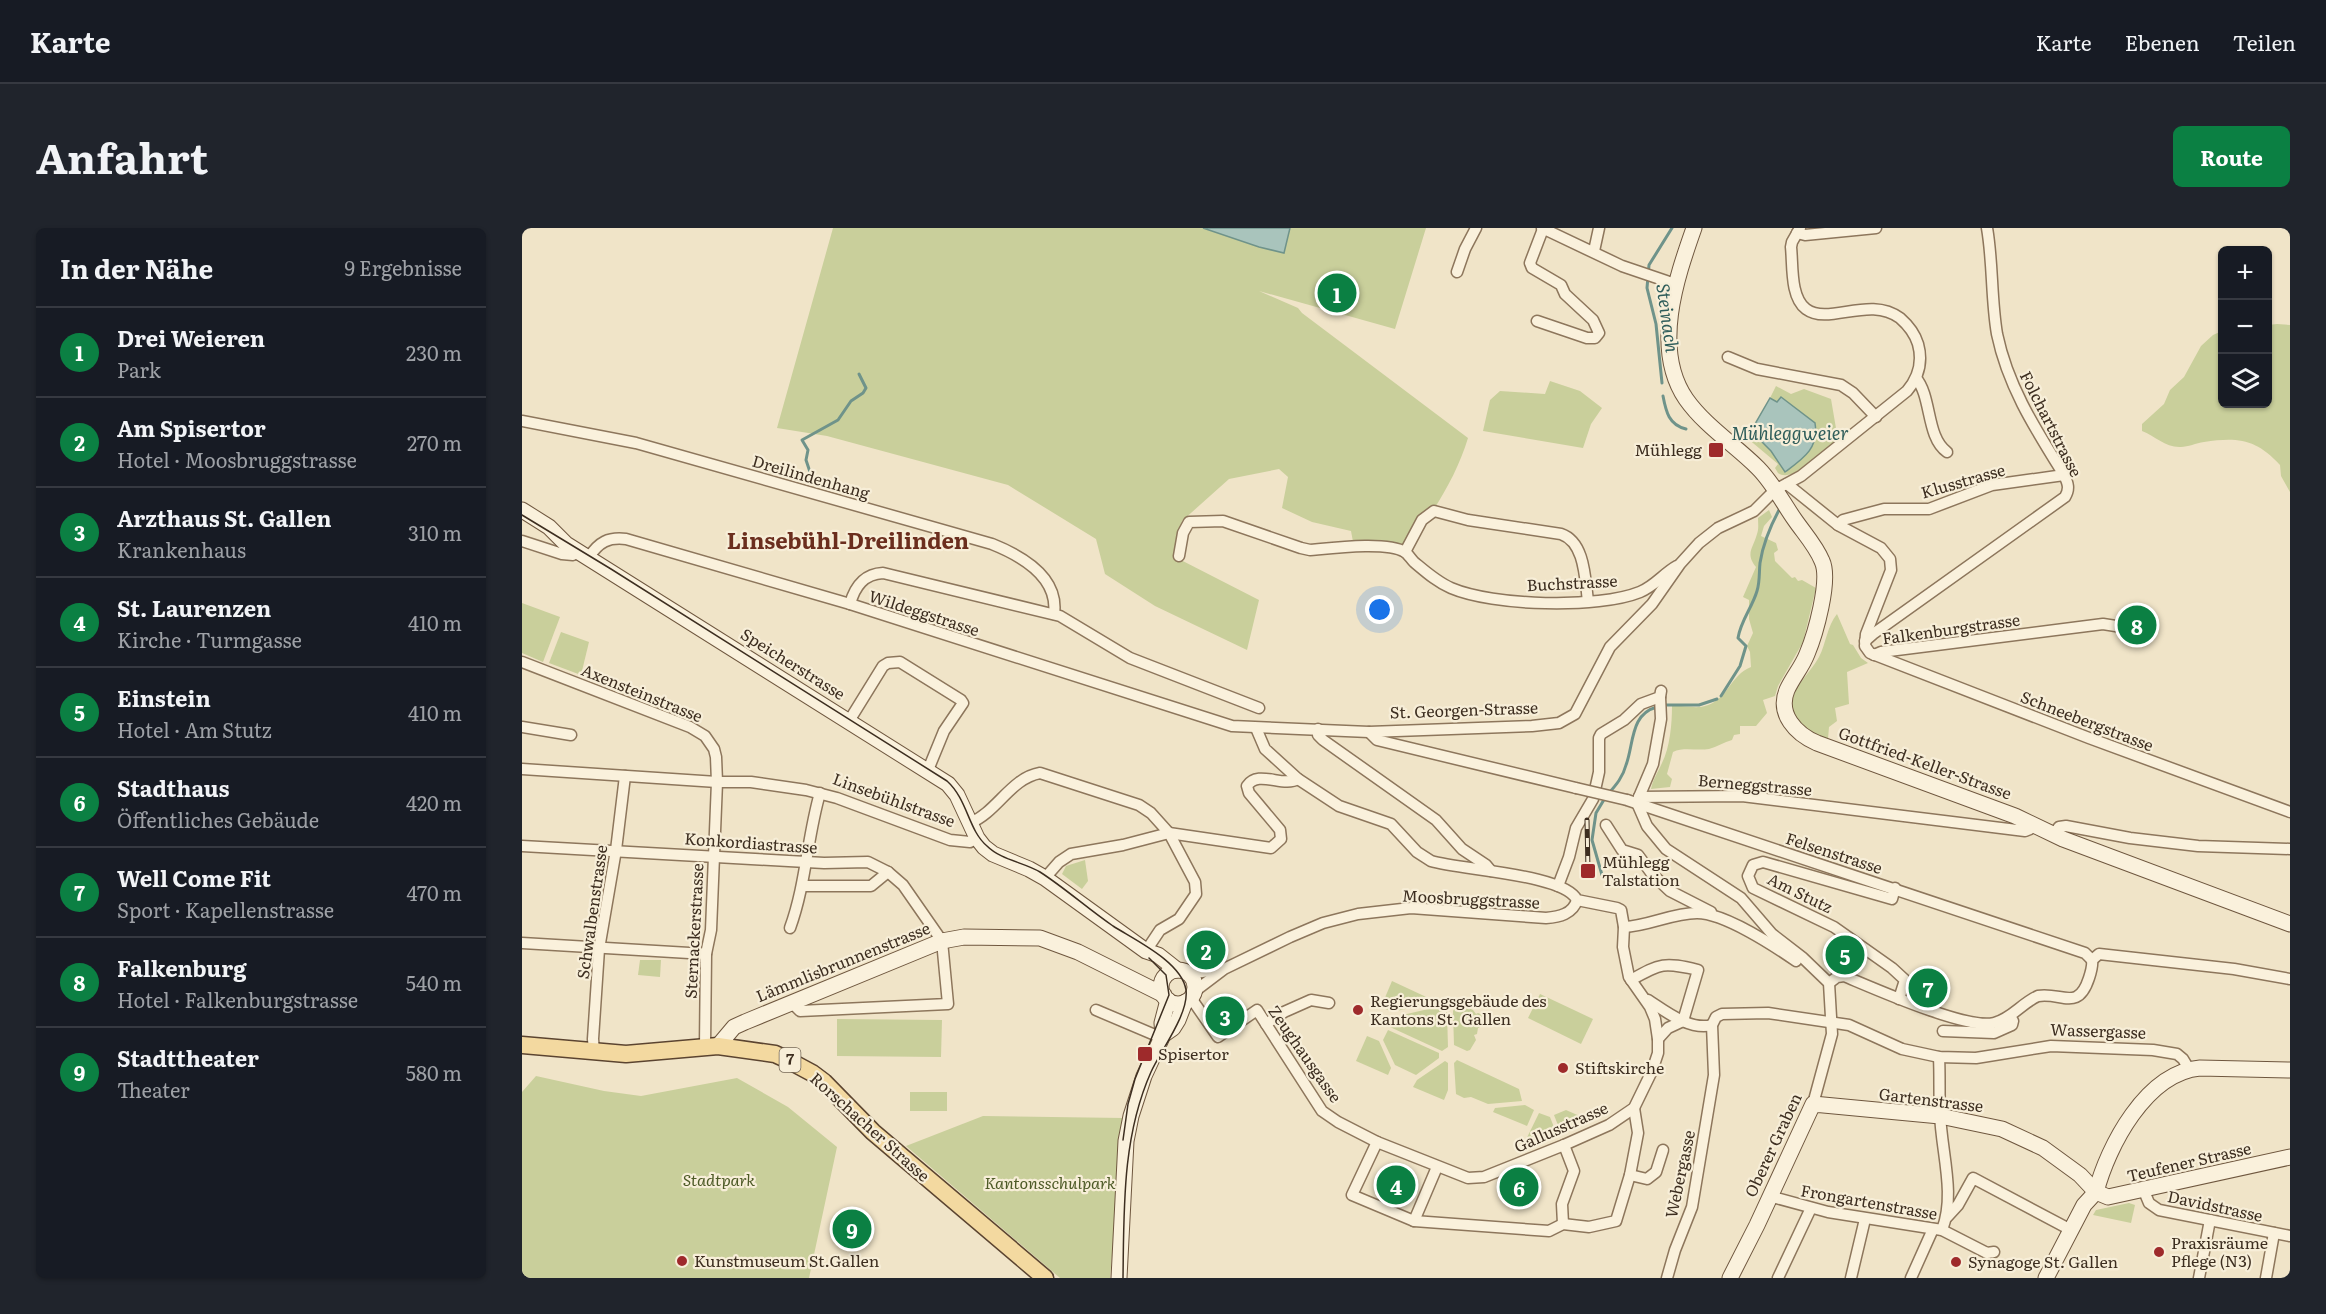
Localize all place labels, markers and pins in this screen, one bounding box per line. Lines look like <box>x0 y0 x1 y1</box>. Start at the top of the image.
pin: 1 <box>1318 270 1356 316</box>
place label: Mühlegg <box>1634 437 1702 461</box>
marker: Mühlegg <box>1707 441 1725 459</box>
pin: 8 <box>2118 602 2156 648</box>
place label: Mühlegg Talstation <box>1602 849 1680 891</box>
marker: Mühlegg Talstation <box>1579 862 1597 880</box>
pin: 2 <box>1186 928 1226 972</box>
pin: 5 <box>1826 932 1864 978</box>
pin: 7 <box>1908 966 1948 1011</box>
place label: Regierungsgebäude des Kantons St. Gallen <box>1370 988 1547 1030</box>
pin: 3 <box>1206 994 1244 1038</box>
marker: Regierungsgebäude des Kantons St. Gallen <box>1351 1003 1365 1017</box>
place label: Spisertor <box>1158 1041 1229 1065</box>
marker: Spisertor <box>1136 1045 1154 1063</box>
place label: Stiftskirche <box>1575 1055 1664 1079</box>
marker: Stiftskirche <box>1556 1061 1570 1075</box>
pin: 4 <box>1376 1162 1416 1208</box>
pin: 6 <box>1500 1164 1538 1210</box>
pin: 9 <box>832 1206 872 1252</box>
place label: Praxisräume Pflege (N3) <box>2171 1230 2268 1272</box>
marker: Praxisräume Pflege (N3) <box>2152 1245 2166 1259</box>
place label: Kunstmuseum St.Gallen <box>694 1248 880 1272</box>
place label: Synagoge St. Gallen <box>1968 1249 2119 1273</box>
marker: Kunstmuseum St.Gallen <box>675 1254 689 1268</box>
marker: Synagoge St. Gallen <box>1949 1255 1963 1269</box>

